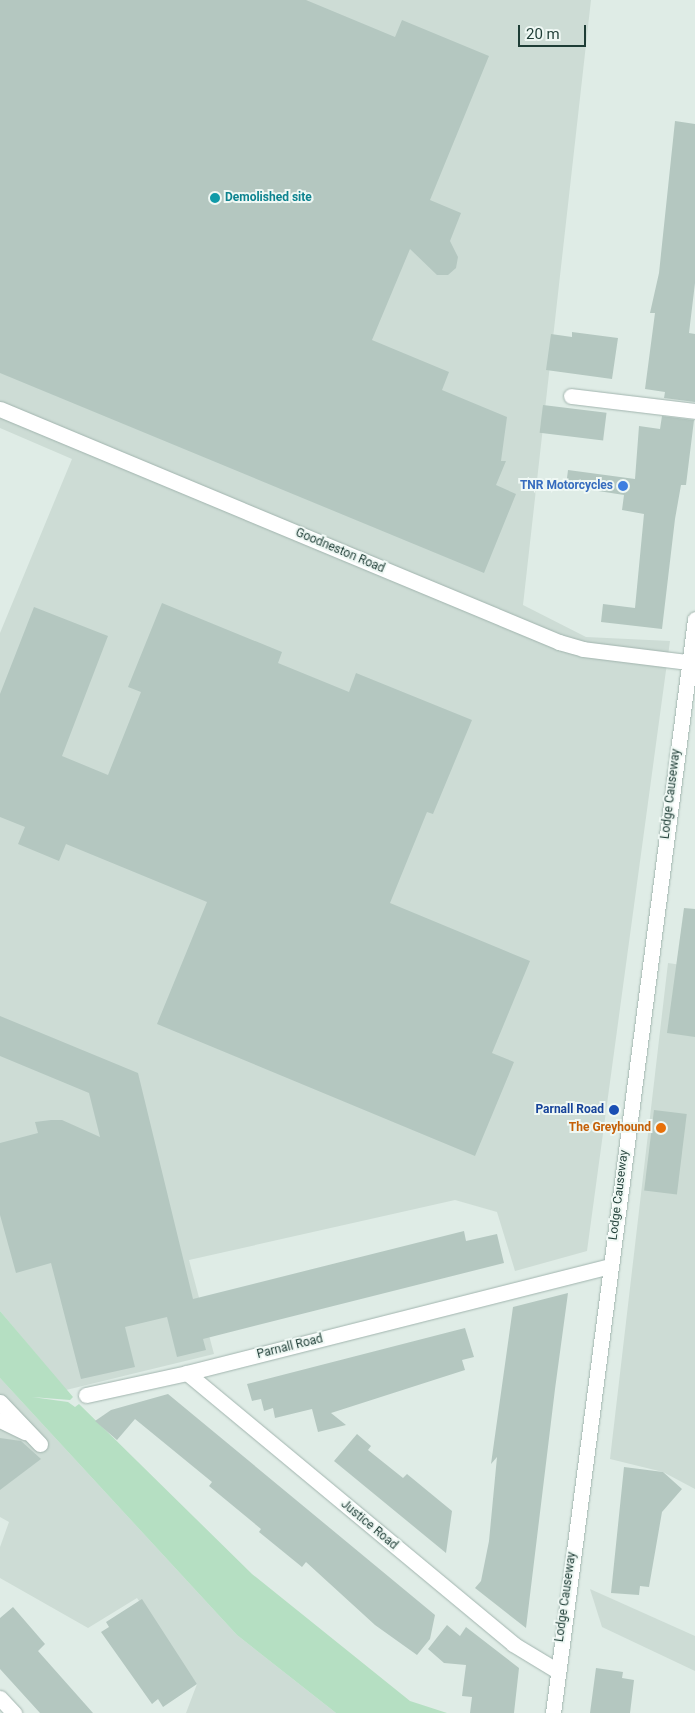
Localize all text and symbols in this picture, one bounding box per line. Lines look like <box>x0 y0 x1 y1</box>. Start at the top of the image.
scale bar <box>520 15 588 47</box>
text: 20 m <box>526 25 560 43</box>
place label: Demolished site <box>225 191 312 205</box>
marker: Demolished site <box>209 192 221 204</box>
place label: TNR Motorcycles <box>520 479 613 493</box>
marker: TNR Motorcycles <box>617 480 629 492</box>
street label: Goodneston Road <box>293 526 387 576</box>
street label: Lodge Causeway <box>658 748 684 840</box>
place label: Parnall Road <box>535 1103 604 1117</box>
marker: Parnall Road <box>608 1104 620 1116</box>
place label: The Greyhound <box>569 1121 651 1135</box>
marker: The Greyhound <box>655 1122 667 1134</box>
street label: Lodge Causeway <box>606 1149 632 1241</box>
street label: Parnall Road <box>255 1332 325 1362</box>
street label: Justice Road <box>338 1497 400 1553</box>
street label: Lodge Causeway <box>553 1551 579 1643</box>

